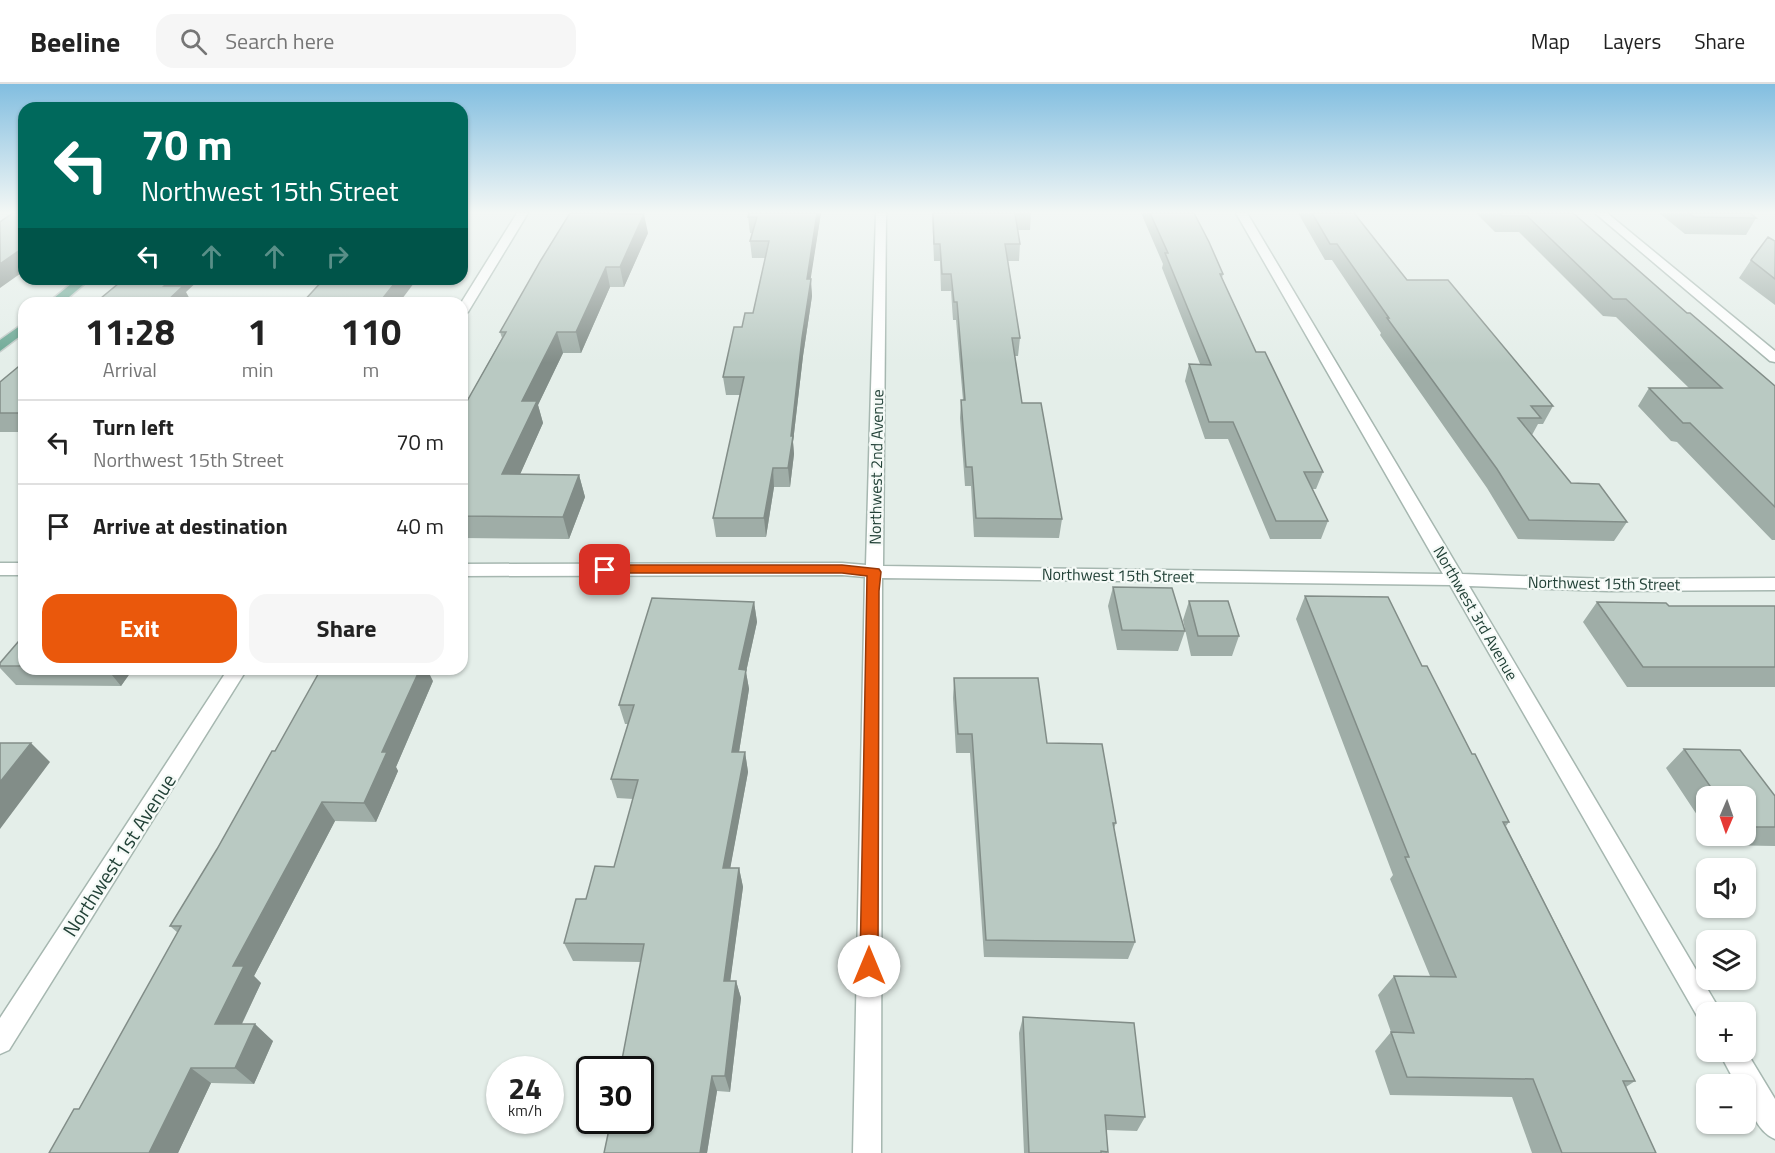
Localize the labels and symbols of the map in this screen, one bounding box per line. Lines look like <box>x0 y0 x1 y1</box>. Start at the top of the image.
street label: Northwest 2nd Avenue <box>863 389 889 545</box>
street label: Northwest 3rd Avenue <box>1428 541 1524 685</box>
pin <box>579 544 630 595</box>
street label: Northwest 15th Street <box>1042 562 1195 588</box>
street label: Northwest 15th Street <box>1528 570 1681 596</box>
street label: Northwest 1st Avenue <box>55 767 183 943</box>
north arrow <box>1696 786 1756 846</box>
position arrow <box>837 934 901 998</box>
speed limit sign: 30 <box>576 1056 654 1134</box>

